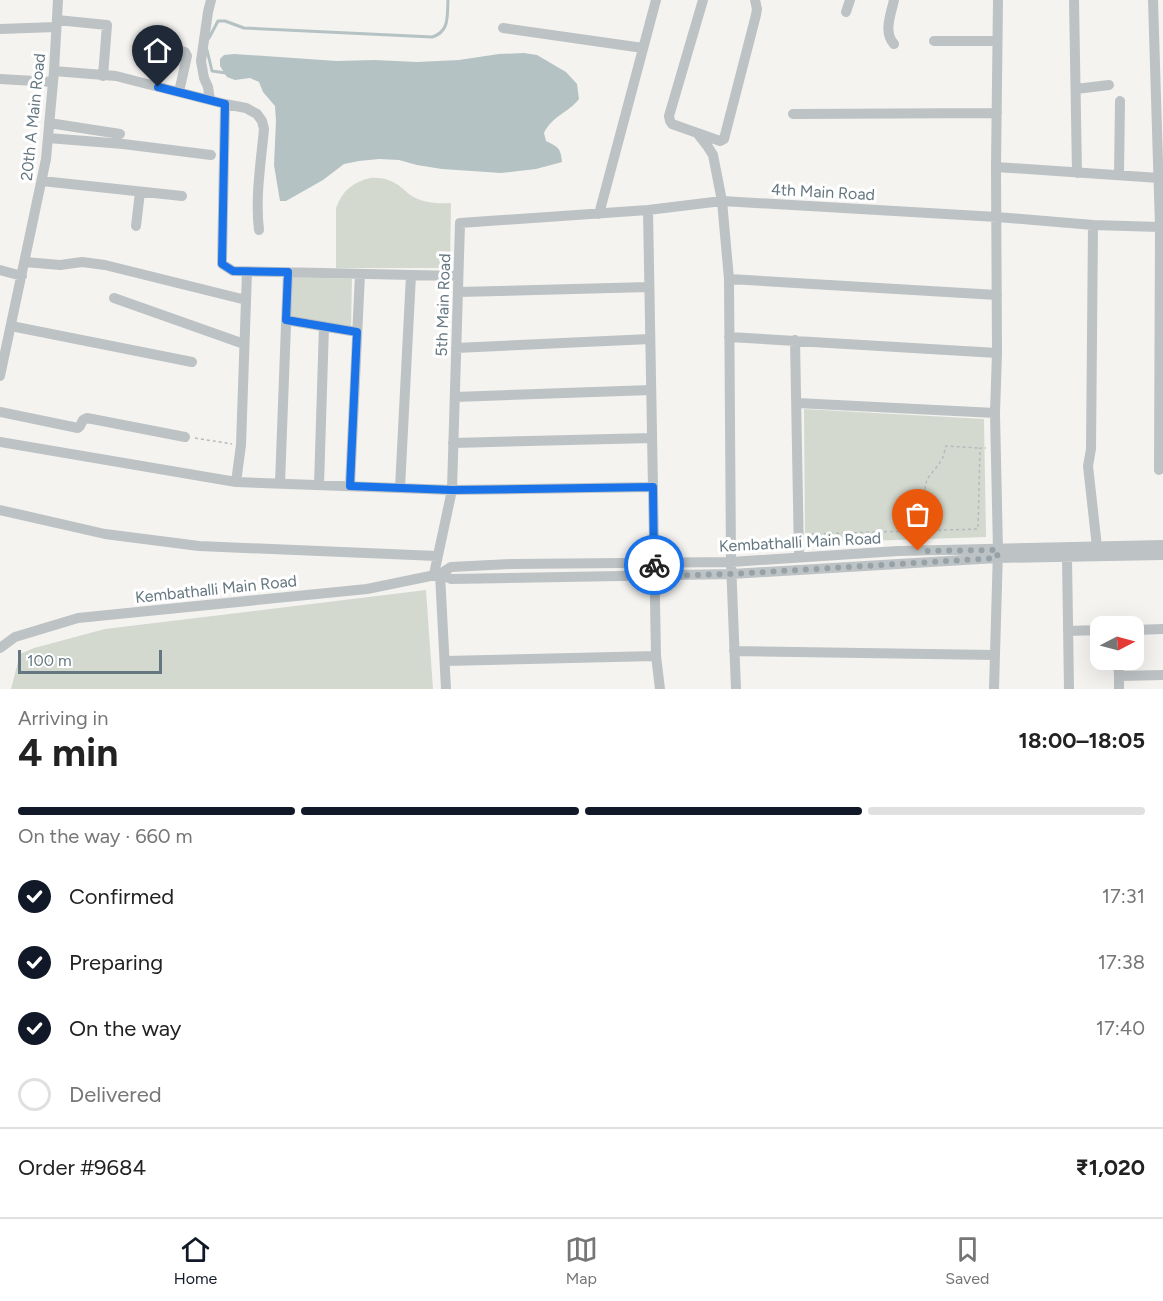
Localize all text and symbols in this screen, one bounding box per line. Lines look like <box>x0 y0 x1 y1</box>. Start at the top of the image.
pin <box>132 25 183 87</box>
icon: home <box>141 34 174 67</box>
street label: 20th A Main Road <box>17 52 49 182</box>
street label: 4th Main Road <box>771 180 875 204</box>
street label: 5th Main Road <box>432 253 454 357</box>
pin <box>892 489 943 551</box>
icon: bag <box>901 498 934 531</box>
street label: Kembathalli Main Road <box>718 528 882 556</box>
courier <box>624 535 684 595</box>
icon: bike <box>638 549 671 582</box>
street label: Kembathalli Main Road <box>134 571 298 607</box>
north arrow <box>1090 616 1144 670</box>
map controls <box>1090 616 1144 670</box>
scale bar <box>18 647 162 674</box>
text: 100 m <box>27 651 72 670</box>
text: Arriving in <box>18 706 108 730</box>
text: 18:00–18:05 <box>1019 727 1145 754</box>
text: 4 min <box>18 729 118 776</box>
text: On the way · 660 m <box>18 824 193 848</box>
icon: check <box>18 880 51 913</box>
text: Confirmed <box>69 883 174 910</box>
text: 17:31 <box>1102 884 1145 908</box>
icon: check <box>18 946 51 979</box>
text: Preparing <box>69 949 163 976</box>
text: 17:38 <box>1098 950 1145 974</box>
icon: check <box>18 1012 51 1045</box>
text: On the way <box>69 1015 181 1042</box>
text: 17:40 <box>1096 1016 1145 1040</box>
text: Delivered <box>69 1081 162 1108</box>
text: Order #9684 <box>18 1154 146 1181</box>
text: ₹1,020 <box>1076 1154 1145 1181</box>
tab: Home <box>174 1233 217 1288</box>
tab: Map <box>565 1233 598 1288</box>
tab: Saved <box>945 1233 989 1288</box>

